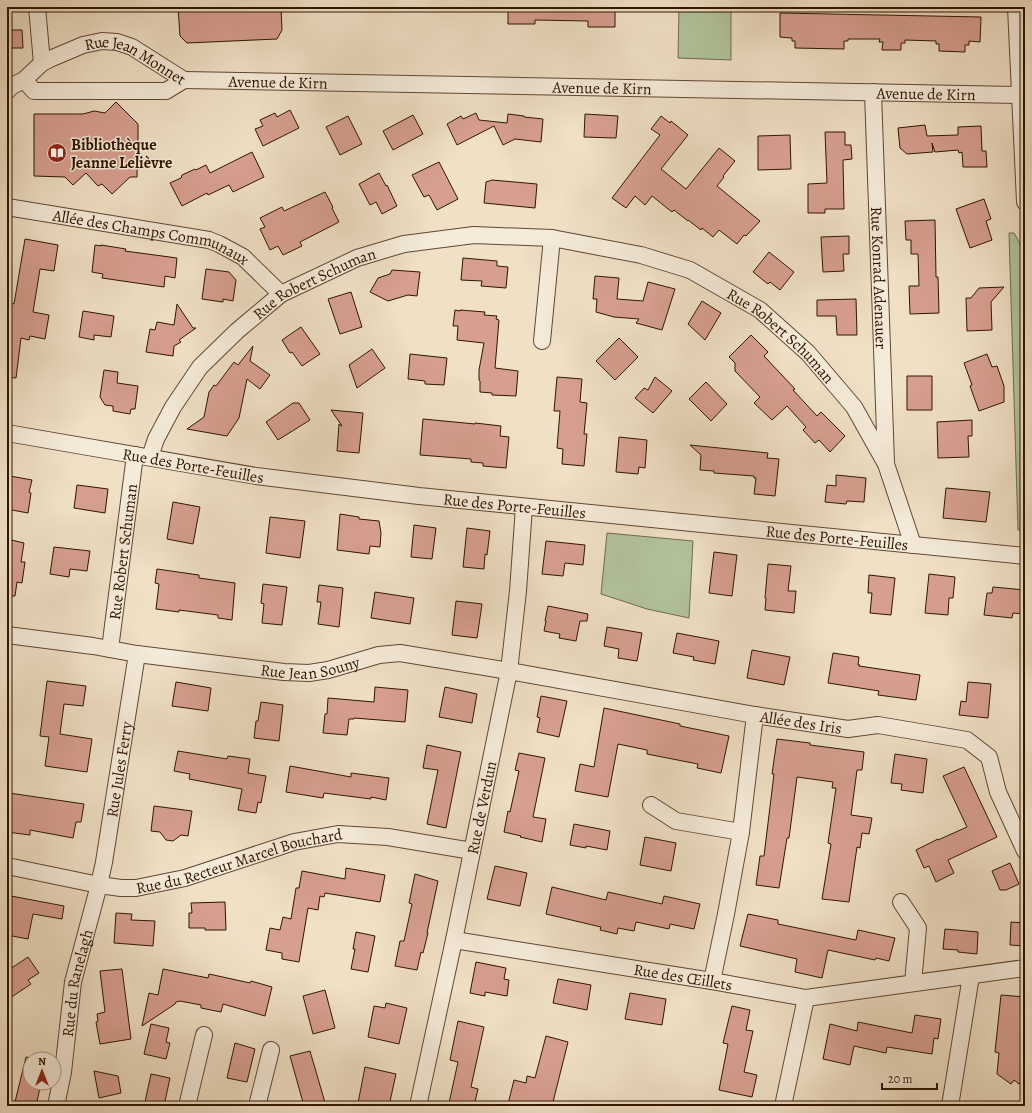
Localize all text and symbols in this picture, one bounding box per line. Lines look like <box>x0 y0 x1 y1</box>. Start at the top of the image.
street label: Rue Jean Monnet <box>83 31 190 90</box>
street label: Avenue de Kirn <box>227 71 328 95</box>
street label: Avenue de Kirn <box>551 77 652 100</box>
street label: Avenue de Kirn <box>875 82 976 106</box>
place label: Bibliothèque Jeanne Lelièvre <box>71 134 172 174</box>
library icon: Bibliothèque Jeanne Lelièvre <box>46 142 68 164</box>
street label: Allée des Champs Communaux <box>50 204 255 270</box>
street label: Rue Konrad Adenauer <box>865 206 892 350</box>
street label: Rue Robert Schuman <box>248 243 379 325</box>
street label: Rue Robert Schuman <box>722 283 839 389</box>
street label: Rue des Porte-Feuilles <box>121 443 265 489</box>
street label: Rue Robert Schuman <box>104 482 143 621</box>
street label: Rue des Porte-Feuilles <box>442 488 587 524</box>
street label: Rue des Porte-Feuilles <box>765 520 909 556</box>
street label: Rue Jean Souny <box>259 651 363 685</box>
street label: Allée des Iris <box>758 706 843 740</box>
street label: Rue Jules Ferry <box>101 719 138 819</box>
street label: Rue de Verdun <box>462 759 502 857</box>
street label: Rue du Recteur Marcel Bouchard <box>134 823 345 900</box>
street label: Rue du Ranelagh <box>57 926 99 1038</box>
street label: Rue des Œillets <box>632 959 734 996</box>
north arrow <box>22 1051 62 1091</box>
text: N <box>38 1054 46 1069</box>
scale bar <box>882 1065 937 1091</box>
text: 20 m <box>888 1071 912 1087</box>

